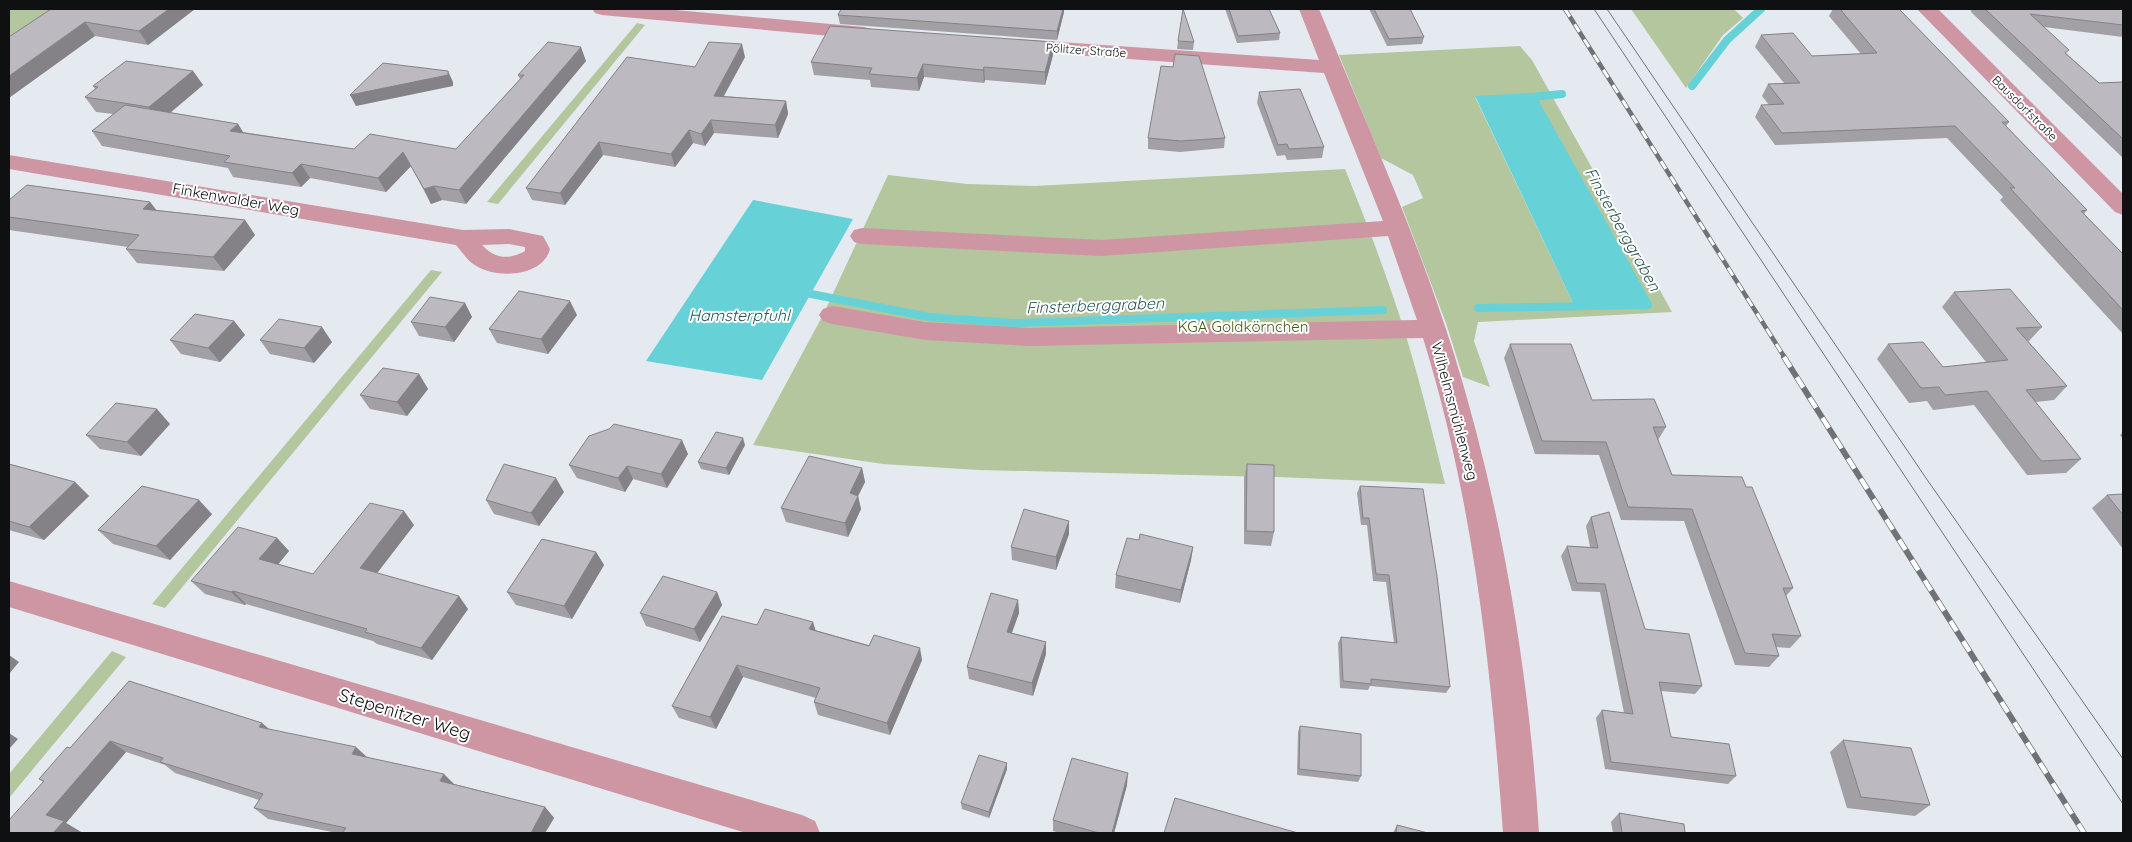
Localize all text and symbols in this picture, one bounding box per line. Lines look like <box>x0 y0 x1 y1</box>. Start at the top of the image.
street label: Pölitzer Straße <box>1045 40 1127 60</box>
street label: Bausdorfstraße <box>1989 72 2061 144</box>
water label: Finsterberggraben <box>1581 164 1666 295</box>
street label: Finkenwalder Weg <box>171 178 301 220</box>
water label: Finsterberggraben <box>1026 293 1165 317</box>
water label: Hamsterpfuhl <box>688 305 792 325</box>
park label: KGA Goldkörnchen <box>1178 317 1308 336</box>
street label: Wilhelmsmühlenweg <box>1427 340 1483 482</box>
street label: Stepenitzer Weg <box>336 683 474 745</box>

